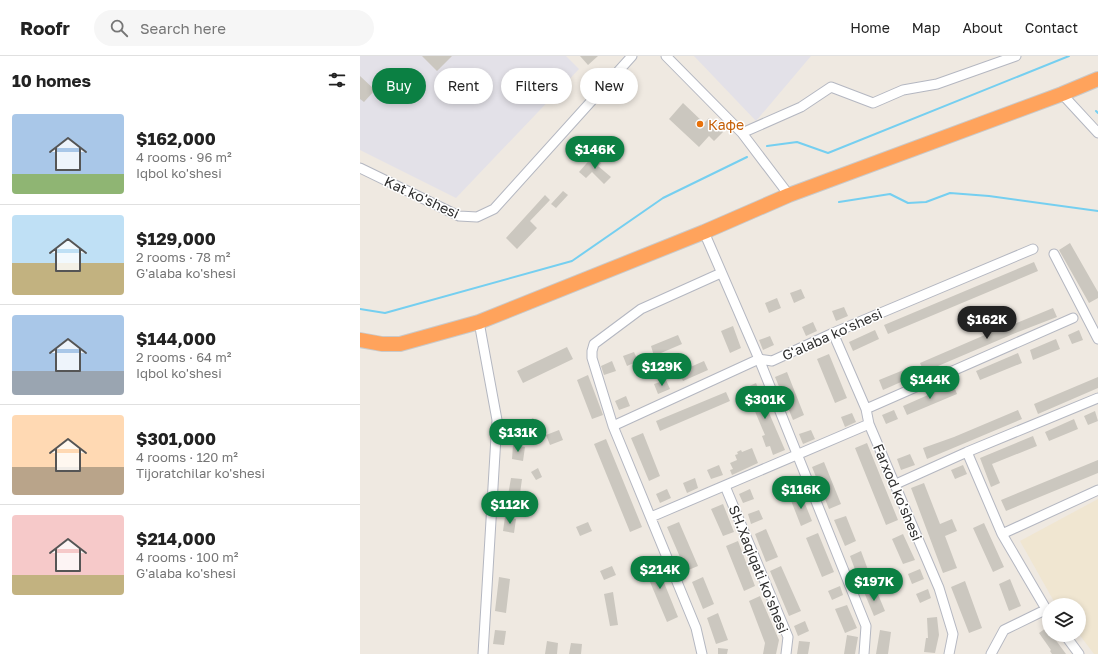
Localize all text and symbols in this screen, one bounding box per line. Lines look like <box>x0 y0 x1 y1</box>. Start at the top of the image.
search box <box>94 10 374 46</box>
text: Roofr <box>20 16 70 39</box>
icon: search <box>108 17 130 39</box>
text: Search here <box>140 19 226 37</box>
text: Home <box>850 19 890 36</box>
text: Map <box>912 19 940 36</box>
text: About <box>962 19 1003 36</box>
text: Contact <box>1025 19 1078 36</box>
chip: Buy <box>372 68 426 104</box>
chip: Rent <box>434 68 493 104</box>
chip: Filters <box>501 68 572 104</box>
chip: New <box>580 68 638 104</box>
icon: filters <box>326 69 348 91</box>
text: 10 homes <box>12 70 91 91</box>
place label: Кафе <box>708 116 744 133</box>
marker: Кафе <box>695 119 705 129</box>
text: $162,000 <box>136 128 216 149</box>
icon: home <box>44 130 92 178</box>
pin: $146K <box>567 136 623 170</box>
text: $146K <box>574 141 616 157</box>
text: 4 rooms · 96 m² <box>136 149 232 165</box>
text: Iqbol ko'shesi <box>136 165 222 181</box>
street label: Kat ko'shesi <box>382 172 462 222</box>
text: $129,000 <box>136 228 216 249</box>
icon: home <box>44 231 92 279</box>
text: 2 rooms · 78 m² <box>136 249 230 265</box>
text: G'alaba ko'shesi <box>136 265 236 281</box>
street label: G'alaba ko'shesi <box>779 304 885 364</box>
pin: $162K <box>959 306 1015 340</box>
text: $162K <box>966 311 1008 327</box>
text: $144,000 <box>136 328 216 349</box>
icon: home <box>44 331 92 379</box>
text: 2 rooms · 64 m² <box>136 349 231 365</box>
pin: $129K <box>634 353 690 387</box>
text: $129K <box>641 358 683 374</box>
text: Iqbol ko'shesi <box>136 365 222 381</box>
pin: $144K <box>902 366 958 400</box>
text: $144K <box>909 371 951 387</box>
pin: $301K <box>737 386 793 420</box>
text: $301K <box>744 391 786 407</box>
pin: $131K <box>490 419 546 453</box>
text: $131K <box>498 424 538 440</box>
text: $301,000 <box>136 428 216 449</box>
icon: home <box>44 431 92 479</box>
street label: Farxod ko'shesi <box>870 441 926 543</box>
text: 4 rooms · 120 m² <box>136 449 238 465</box>
text: Tijoratchilar ko'shesi <box>136 465 265 481</box>
pin: $116K <box>773 476 829 510</box>
text: $116K <box>781 481 821 497</box>
pin: $112K <box>482 491 538 525</box>
text: $112K <box>490 496 530 512</box>
street label: SH.Xaqiqati ko'shesi <box>726 502 792 636</box>
text: $214,000 <box>136 528 216 549</box>
icon: home <box>44 531 92 579</box>
text: 4 rooms · 100 m² <box>136 549 238 565</box>
pin: $214K <box>632 556 688 590</box>
text: $214K <box>640 561 680 577</box>
text: G'alaba ko'shesi <box>136 565 236 581</box>
pin: $197K <box>846 568 902 602</box>
text: $197K <box>854 573 894 589</box>
map controls <box>1042 598 1086 642</box>
button: layers <box>1042 598 1086 642</box>

